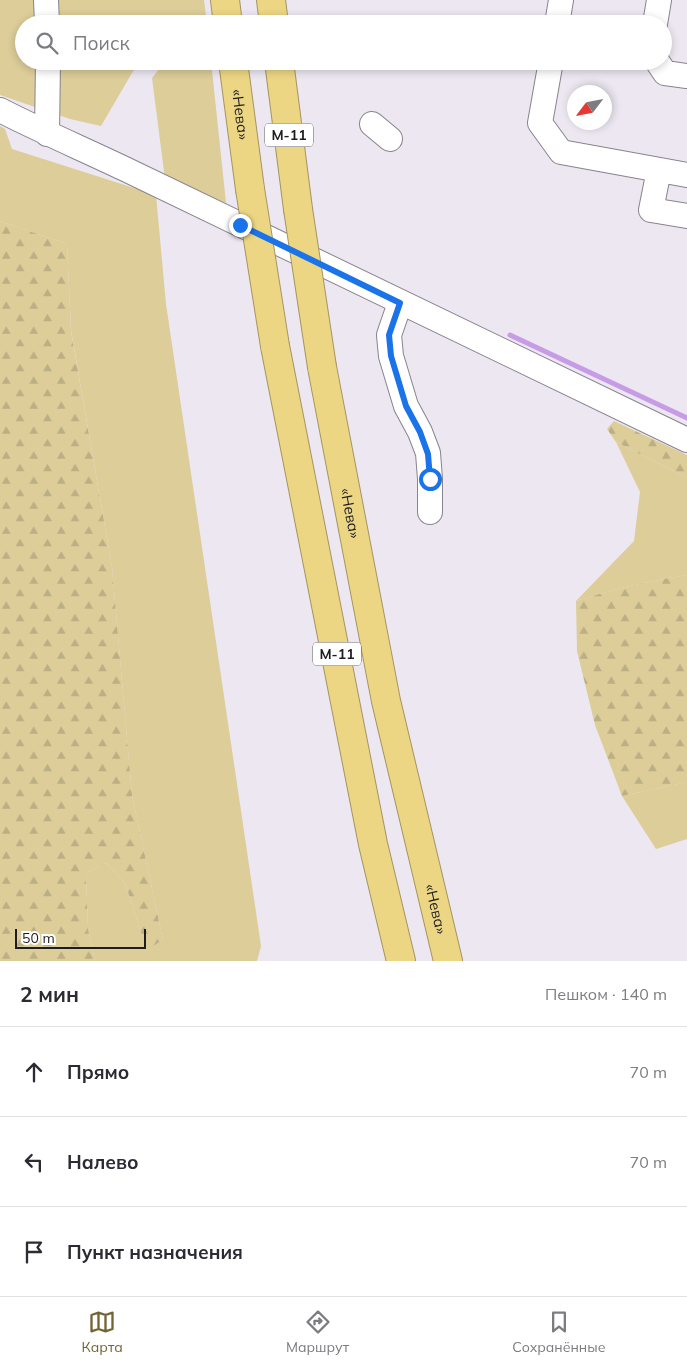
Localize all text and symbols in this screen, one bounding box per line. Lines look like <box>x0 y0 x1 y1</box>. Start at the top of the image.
search box <box>15 15 672 70</box>
icon: search <box>33 29 61 57</box>
text: Поиск <box>73 31 130 55</box>
north arrow <box>567 85 612 130</box>
street label: «Нева» <box>228 88 253 141</box>
road number: М-11 <box>265 124 313 146</box>
route end <box>229 214 252 237</box>
route start <box>419 468 442 491</box>
street label: «Нева» <box>336 487 365 540</box>
road number: М-11 <box>313 642 361 666</box>
street label: «Нева» <box>421 882 451 936</box>
scale bar <box>15 926 146 949</box>
text: 50 m <box>22 929 55 947</box>
text: 2 мин <box>20 981 79 1007</box>
text: Пешком · 140 m <box>545 984 667 1004</box>
icon: ahead <box>20 1058 48 1086</box>
text: Прямо <box>67 1060 129 1084</box>
text: 70 m <box>630 1062 667 1082</box>
icon: left <box>20 1148 48 1176</box>
text: Налево <box>67 1150 139 1174</box>
text: 70 m <box>630 1152 667 1172</box>
icon: arrive <box>20 1238 48 1266</box>
text: Пункт назначения <box>67 1240 243 1264</box>
tab: Карта <box>82 1308 123 1356</box>
tab: Маршрут <box>286 1308 349 1356</box>
tab: Сохранённые <box>512 1308 605 1356</box>

